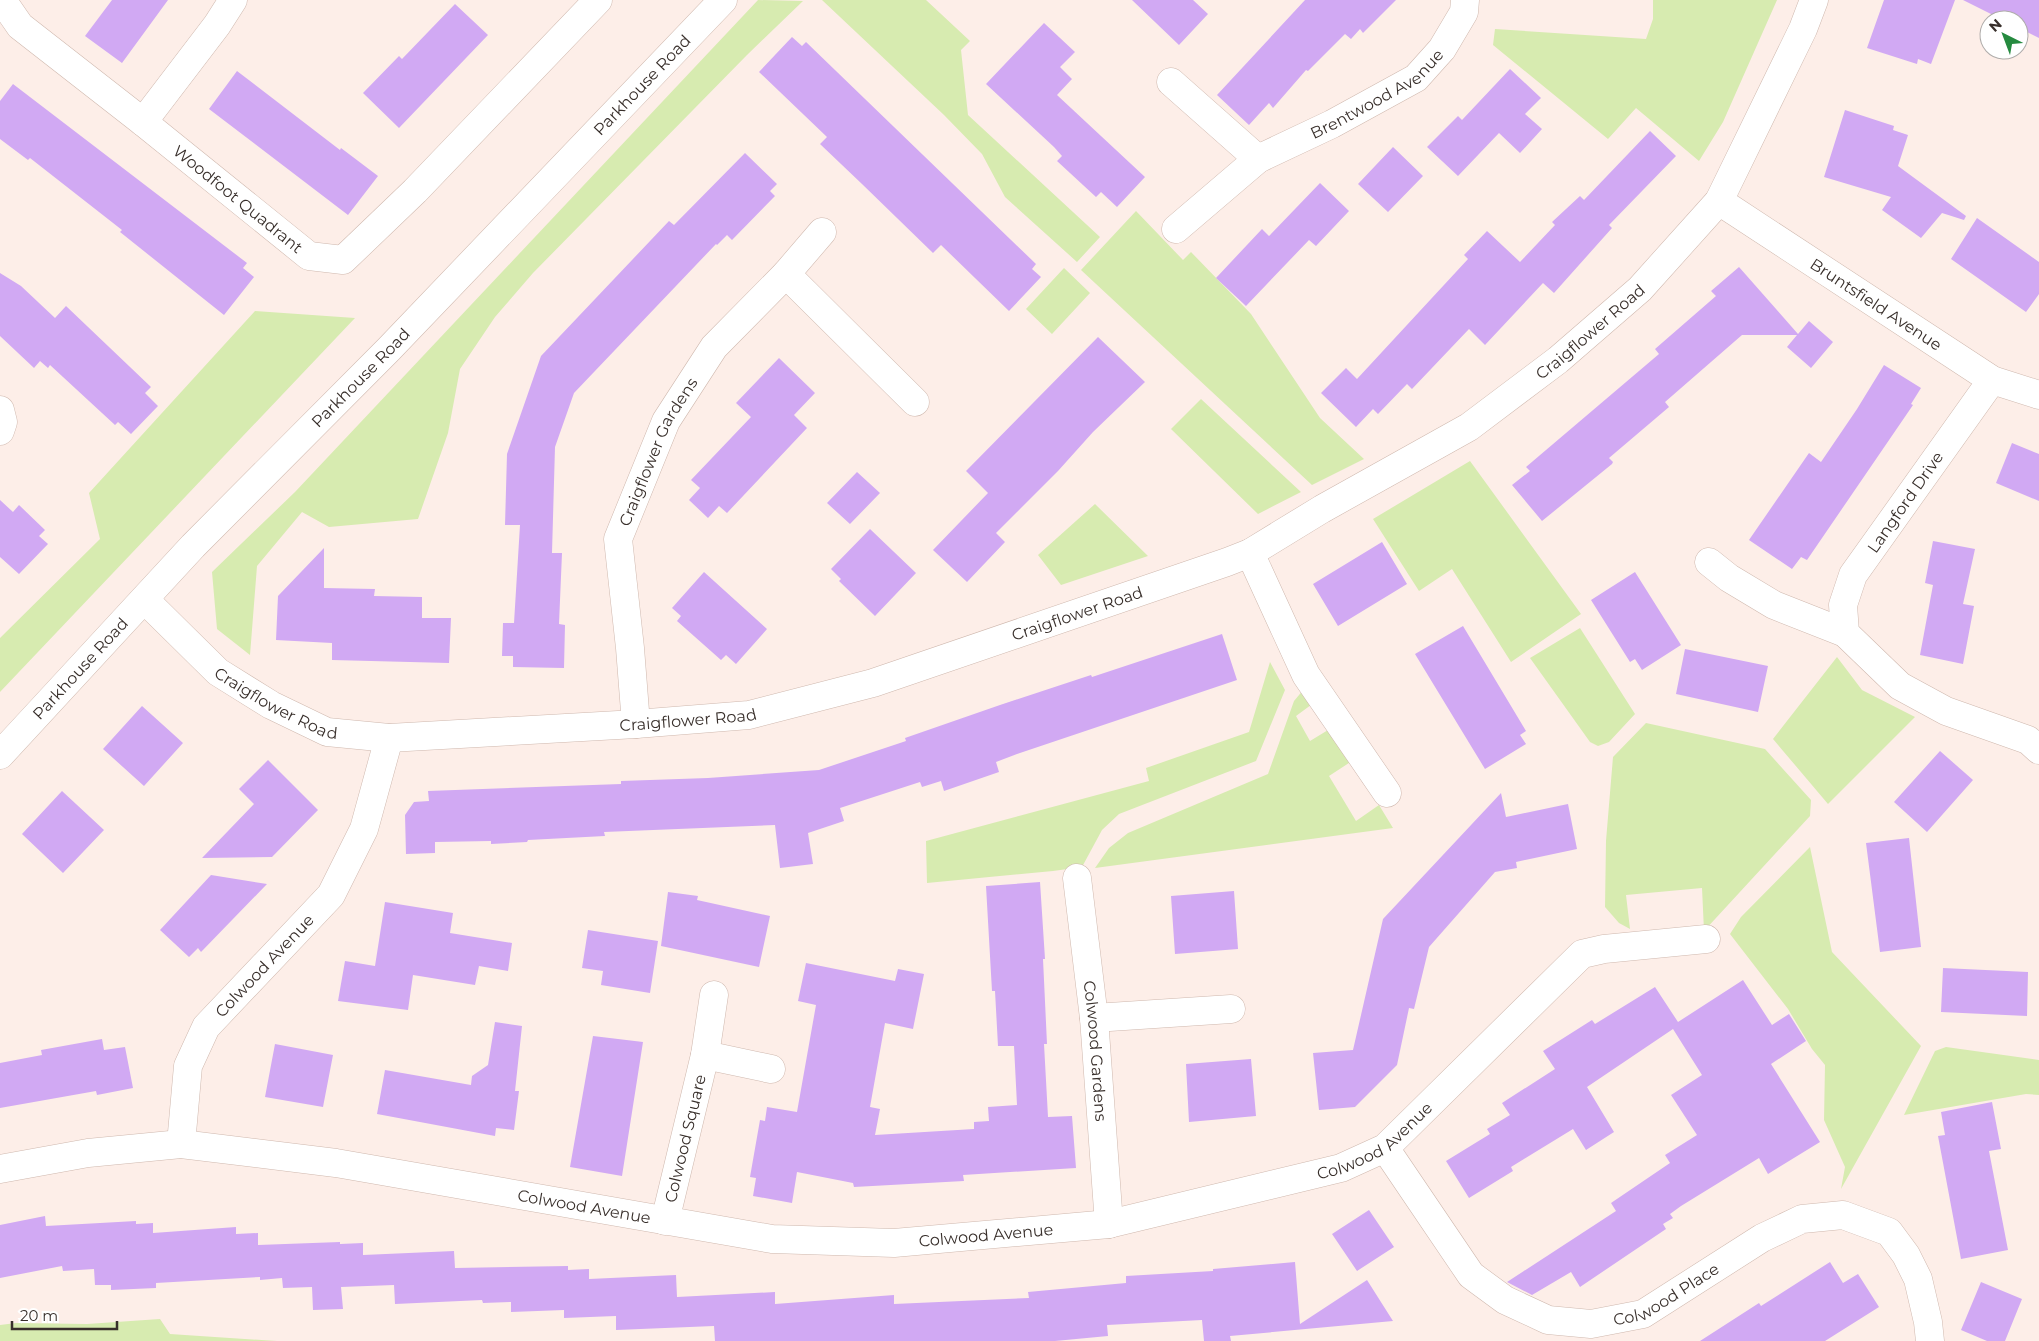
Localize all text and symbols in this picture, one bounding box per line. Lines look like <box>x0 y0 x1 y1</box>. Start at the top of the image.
north arrow <box>1979 10 2029 60</box>
text: N <box>1985 15 2006 36</box>
street label: Parkhouse Road <box>590 31 695 139</box>
street label: Brentwood Avenue <box>1307 45 1447 143</box>
street label: Woodfoot Quadrant <box>169 141 307 258</box>
street label: Bruntsfield Avenue <box>1806 254 1945 355</box>
street label: Craigflower Road <box>1532 280 1649 384</box>
street label: Parkhouse Road <box>308 324 414 431</box>
street label: Craigflower Gardens <box>615 374 702 529</box>
street label: Langford Drive <box>1863 448 1947 557</box>
street label: Craigflower Road <box>1009 582 1145 645</box>
street label: Parkhouse Road <box>29 614 132 724</box>
street label: Craigflower Road <box>211 663 338 743</box>
street label: Craigflower Road <box>619 704 759 735</box>
street label: Colwood Avenue <box>211 910 318 1021</box>
street label: Colwood Gardens <box>1080 979 1111 1122</box>
street label: Colwood Square <box>661 1073 710 1204</box>
street label: Colwood Avenue <box>1315 1098 1436 1183</box>
street label: Colwood Avenue <box>516 1186 652 1228</box>
street label: Colwood Avenue <box>918 1220 1054 1251</box>
street label: Colwood Place <box>1612 1259 1722 1330</box>
scale bar <box>12 1298 118 1330</box>
text: 20 m <box>20 1306 58 1325</box>

